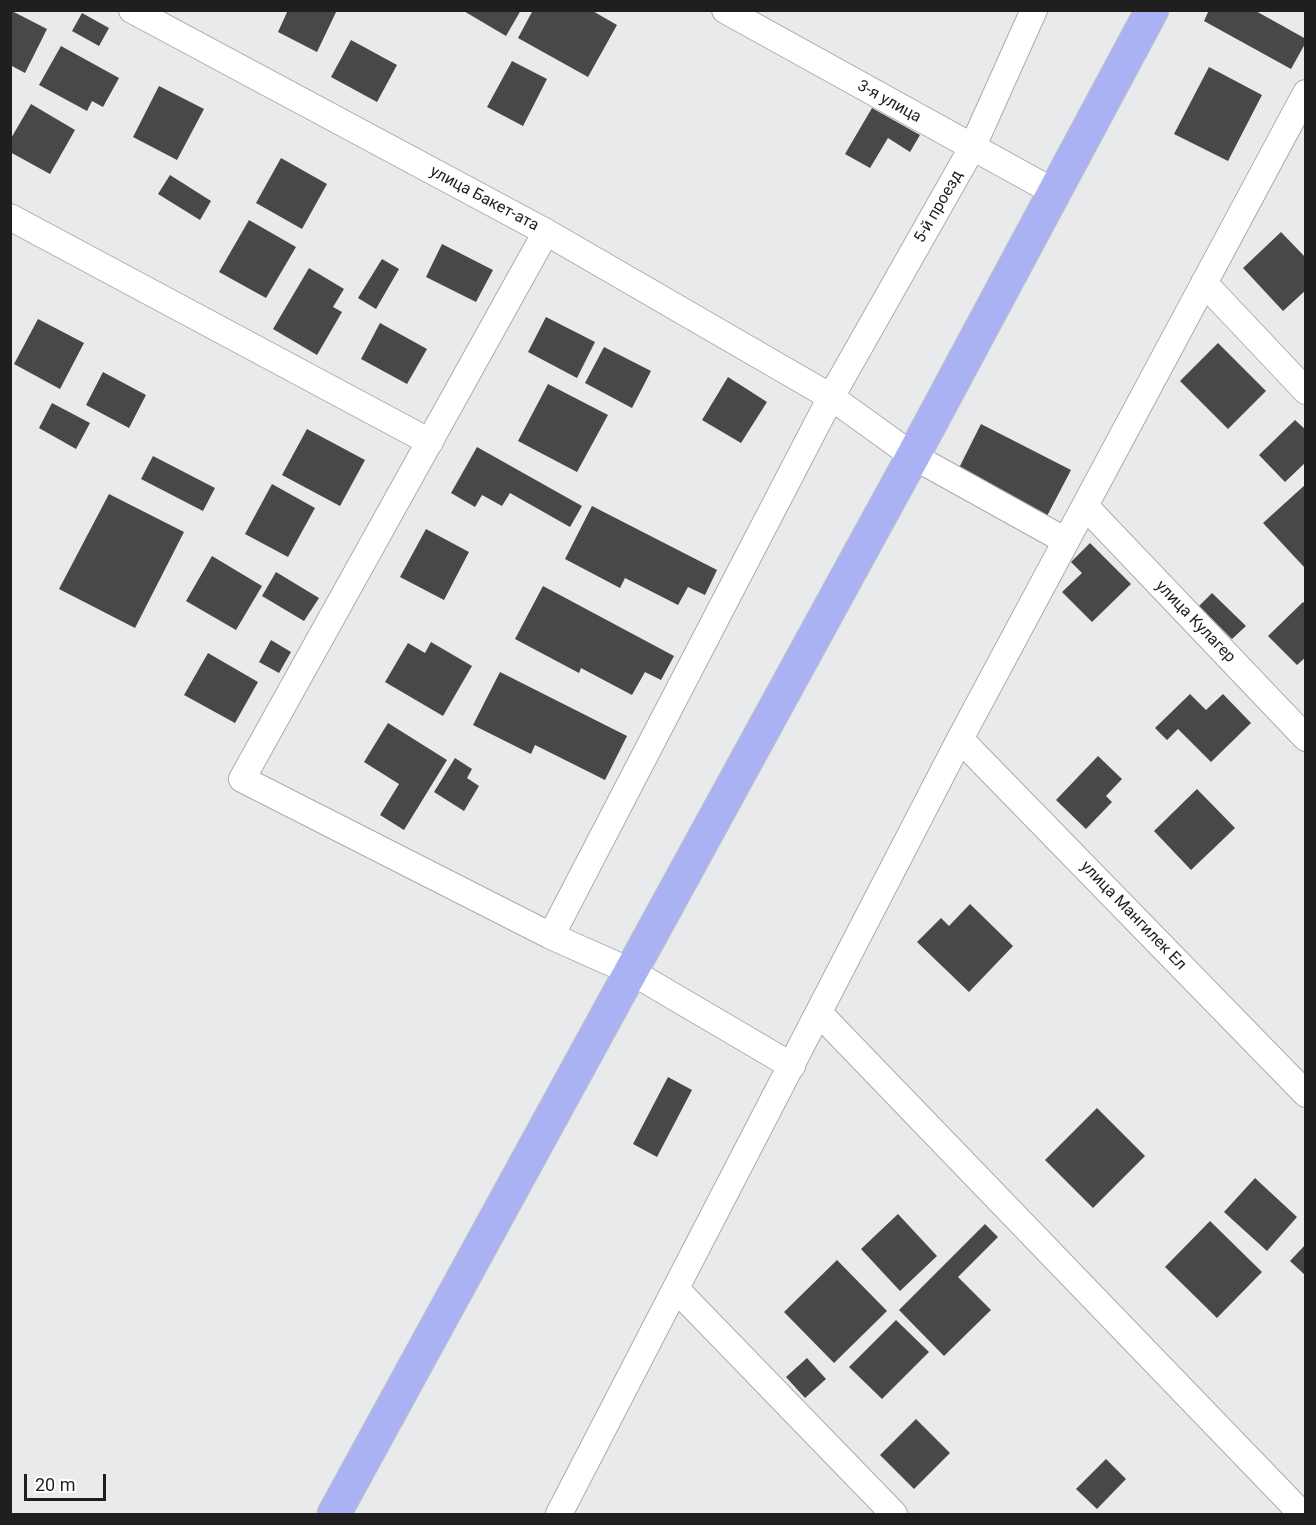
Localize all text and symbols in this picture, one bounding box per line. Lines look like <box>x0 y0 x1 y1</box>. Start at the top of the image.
street label: 3-я улица <box>854 77 924 127</box>
street label: улица Бакет-ата <box>426 162 542 236</box>
street label: 5-й проезд <box>911 167 967 247</box>
street label: улица Кулагер <box>1151 577 1239 667</box>
street label: улица Мангилек Ел <box>1076 857 1190 975</box>
scale bar <box>27 1462 110 1500</box>
text: 20 m <box>35 1474 75 1495</box>

